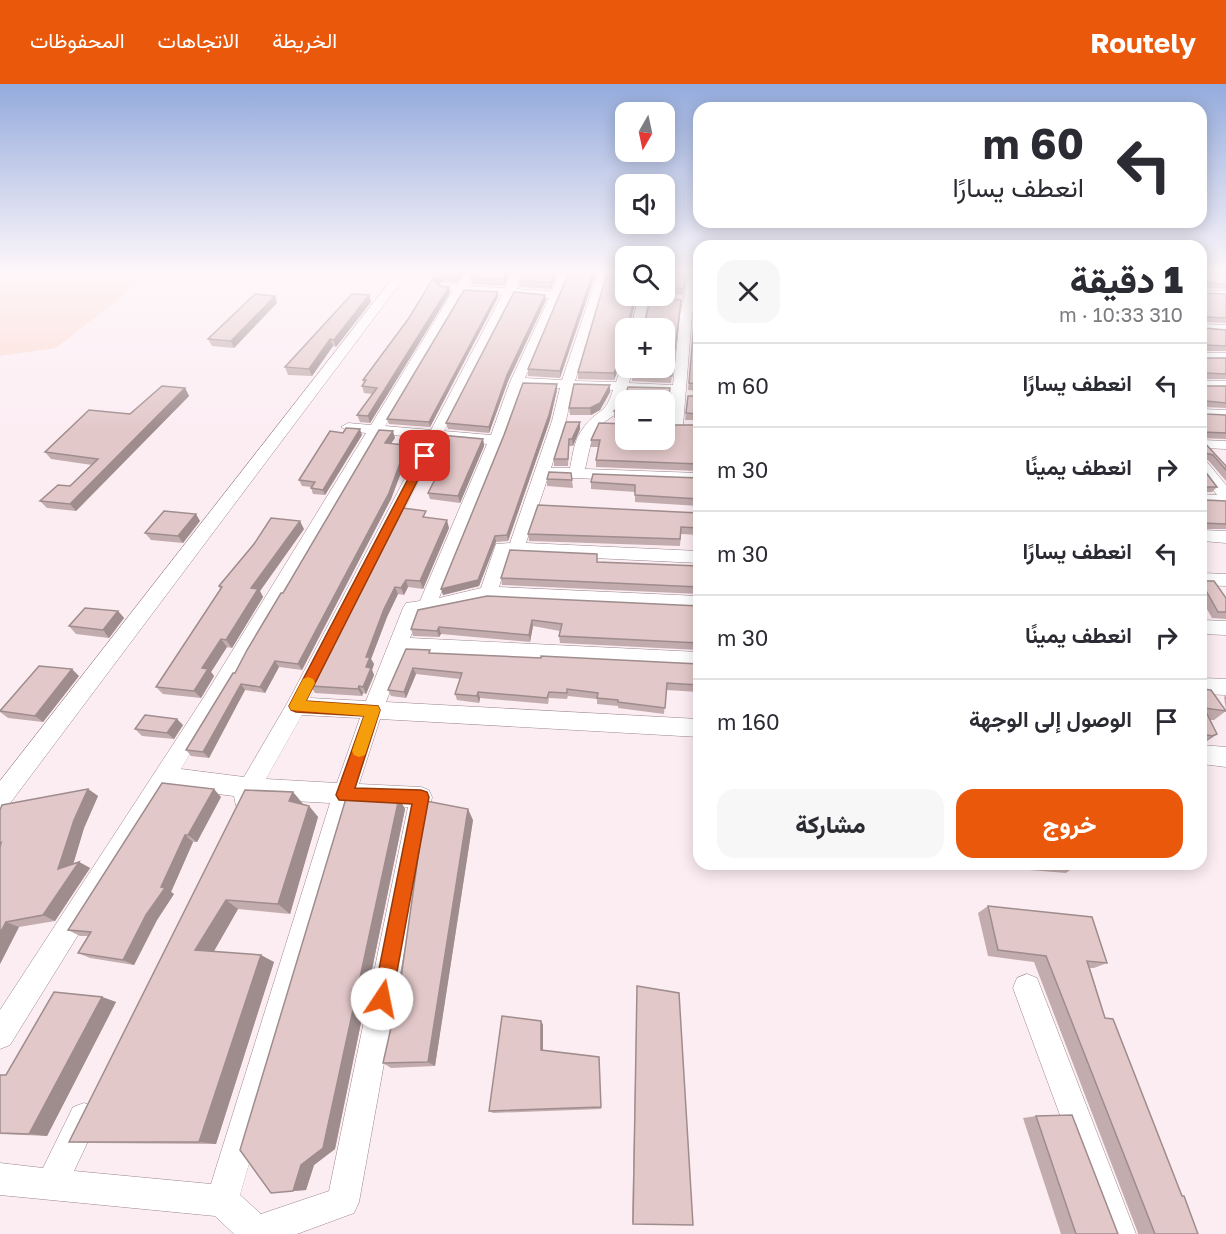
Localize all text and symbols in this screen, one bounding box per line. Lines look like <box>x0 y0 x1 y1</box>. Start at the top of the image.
text: Routely <box>1090 26 1196 59</box>
text: المحفوظات <box>30 27 125 53</box>
text: الاتجاهات <box>158 27 239 53</box>
text: الخريطة <box>272 27 337 53</box>
north arrow <box>615 102 675 162</box>
map controls <box>615 102 675 450</box>
text: 60 m <box>983 118 1084 168</box>
icon: left <box>1105 126 1183 204</box>
text: انعطف يسارًا <box>953 171 1084 203</box>
button: sound <box>615 174 675 234</box>
button: search <box>615 246 675 306</box>
text: 1 دقيقة <box>1070 258 1183 301</box>
button: close <box>717 260 780 323</box>
text: 310 m · 10:33 <box>1059 302 1183 326</box>
button: + <box>615 318 675 378</box>
text: انعطف يسارًا <box>1022 369 1132 396</box>
icon: left <box>1150 369 1183 402</box>
text: 60 m <box>717 372 769 399</box>
button: − <box>615 390 675 450</box>
pin <box>399 430 450 481</box>
icon: arrive <box>408 439 441 472</box>
text: انعطف يمينًا <box>1025 453 1132 480</box>
icon: right <box>1150 453 1183 486</box>
text: 30 m <box>717 456 769 483</box>
text: انعطف يسارًا <box>1022 537 1132 564</box>
icon: left <box>1150 537 1183 570</box>
text: 30 m <box>717 540 769 567</box>
text: انعطف يمينًا <box>1025 621 1132 648</box>
icon: right <box>1150 621 1183 654</box>
text: 30 m <box>717 624 769 651</box>
text: الوصول إلى الوجهة <box>969 705 1132 732</box>
icon: arrive <box>1150 705 1183 738</box>
text: 160 m <box>717 708 780 735</box>
button: مشاركة <box>717 789 944 858</box>
button: خروج <box>956 789 1183 858</box>
position arrow <box>350 967 414 1031</box>

